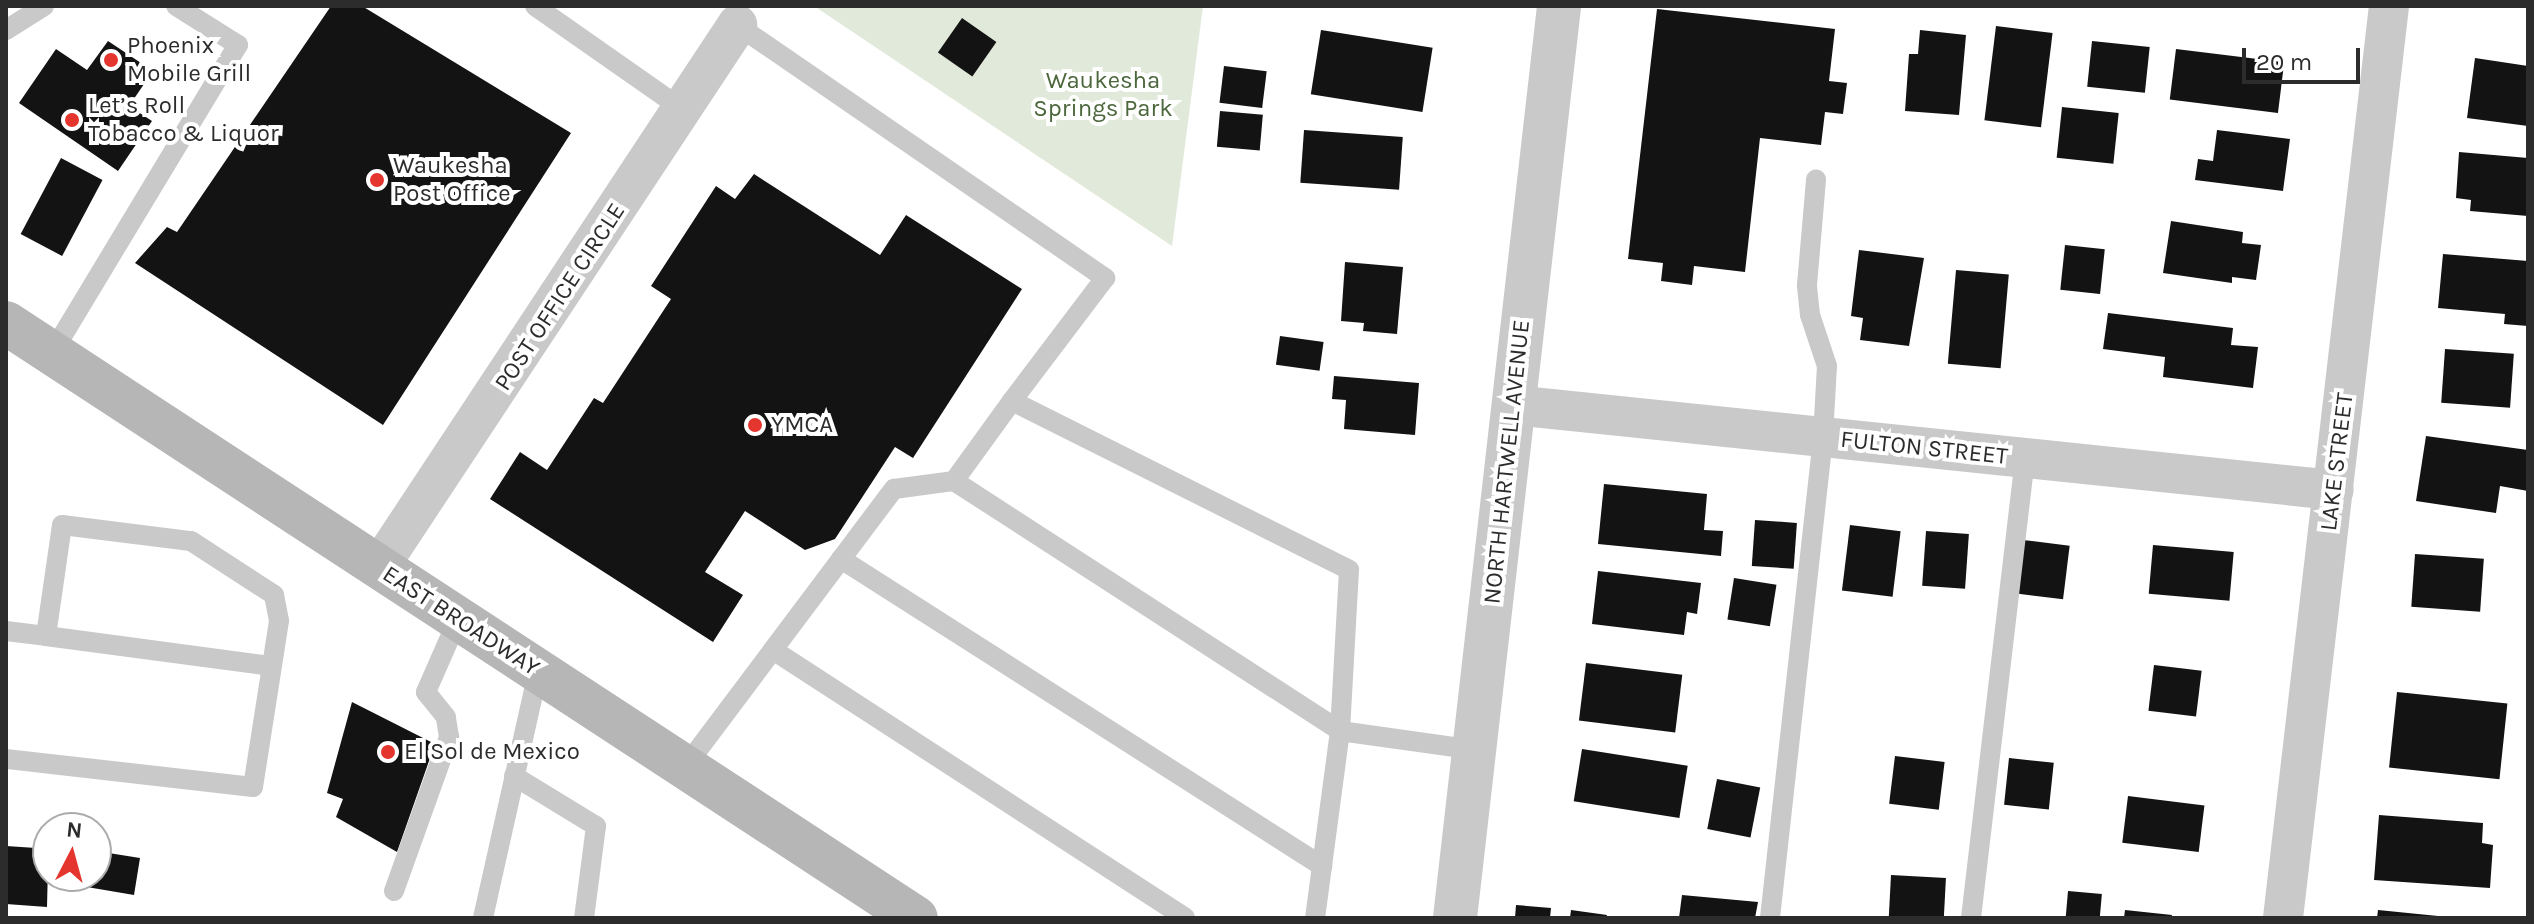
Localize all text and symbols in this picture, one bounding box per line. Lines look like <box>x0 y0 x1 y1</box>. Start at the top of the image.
place label: Phoenix Mobile Grill <box>127 32 251 88</box>
scale bar <box>2246 32 2364 82</box>
text: 20 m <box>2256 48 2312 76</box>
marker: Phoenix Mobile Grill <box>102 51 120 69</box>
park label: Waukesha Springs Park <box>1033 67 1173 123</box>
place label: Let’s Roll Tobacco & Liquor <box>88 92 279 148</box>
marker: Let’s Roll Tobacco & Liquor <box>63 111 81 129</box>
place label: Waukesha Post Office <box>393 152 511 208</box>
marker: Waukesha Post Office <box>368 171 386 189</box>
street label: POST OFFICE CIRCLE <box>489 198 631 396</box>
street label: NORTH HARTWELL AVENUE <box>1478 318 1536 606</box>
street label: LAKE STREET <box>2314 391 2360 533</box>
place label: YMCA <box>771 411 833 439</box>
marker: YMCA <box>746 416 764 434</box>
street label: FULTON STREET <box>1839 425 2009 471</box>
street label: EAST BROADWAY <box>377 560 545 682</box>
place label: El Sol de Mexico <box>404 738 580 766</box>
marker: El Sol de Mexico <box>379 743 397 761</box>
north arrow <box>32 812 112 892</box>
text: N <box>65 816 84 844</box>

